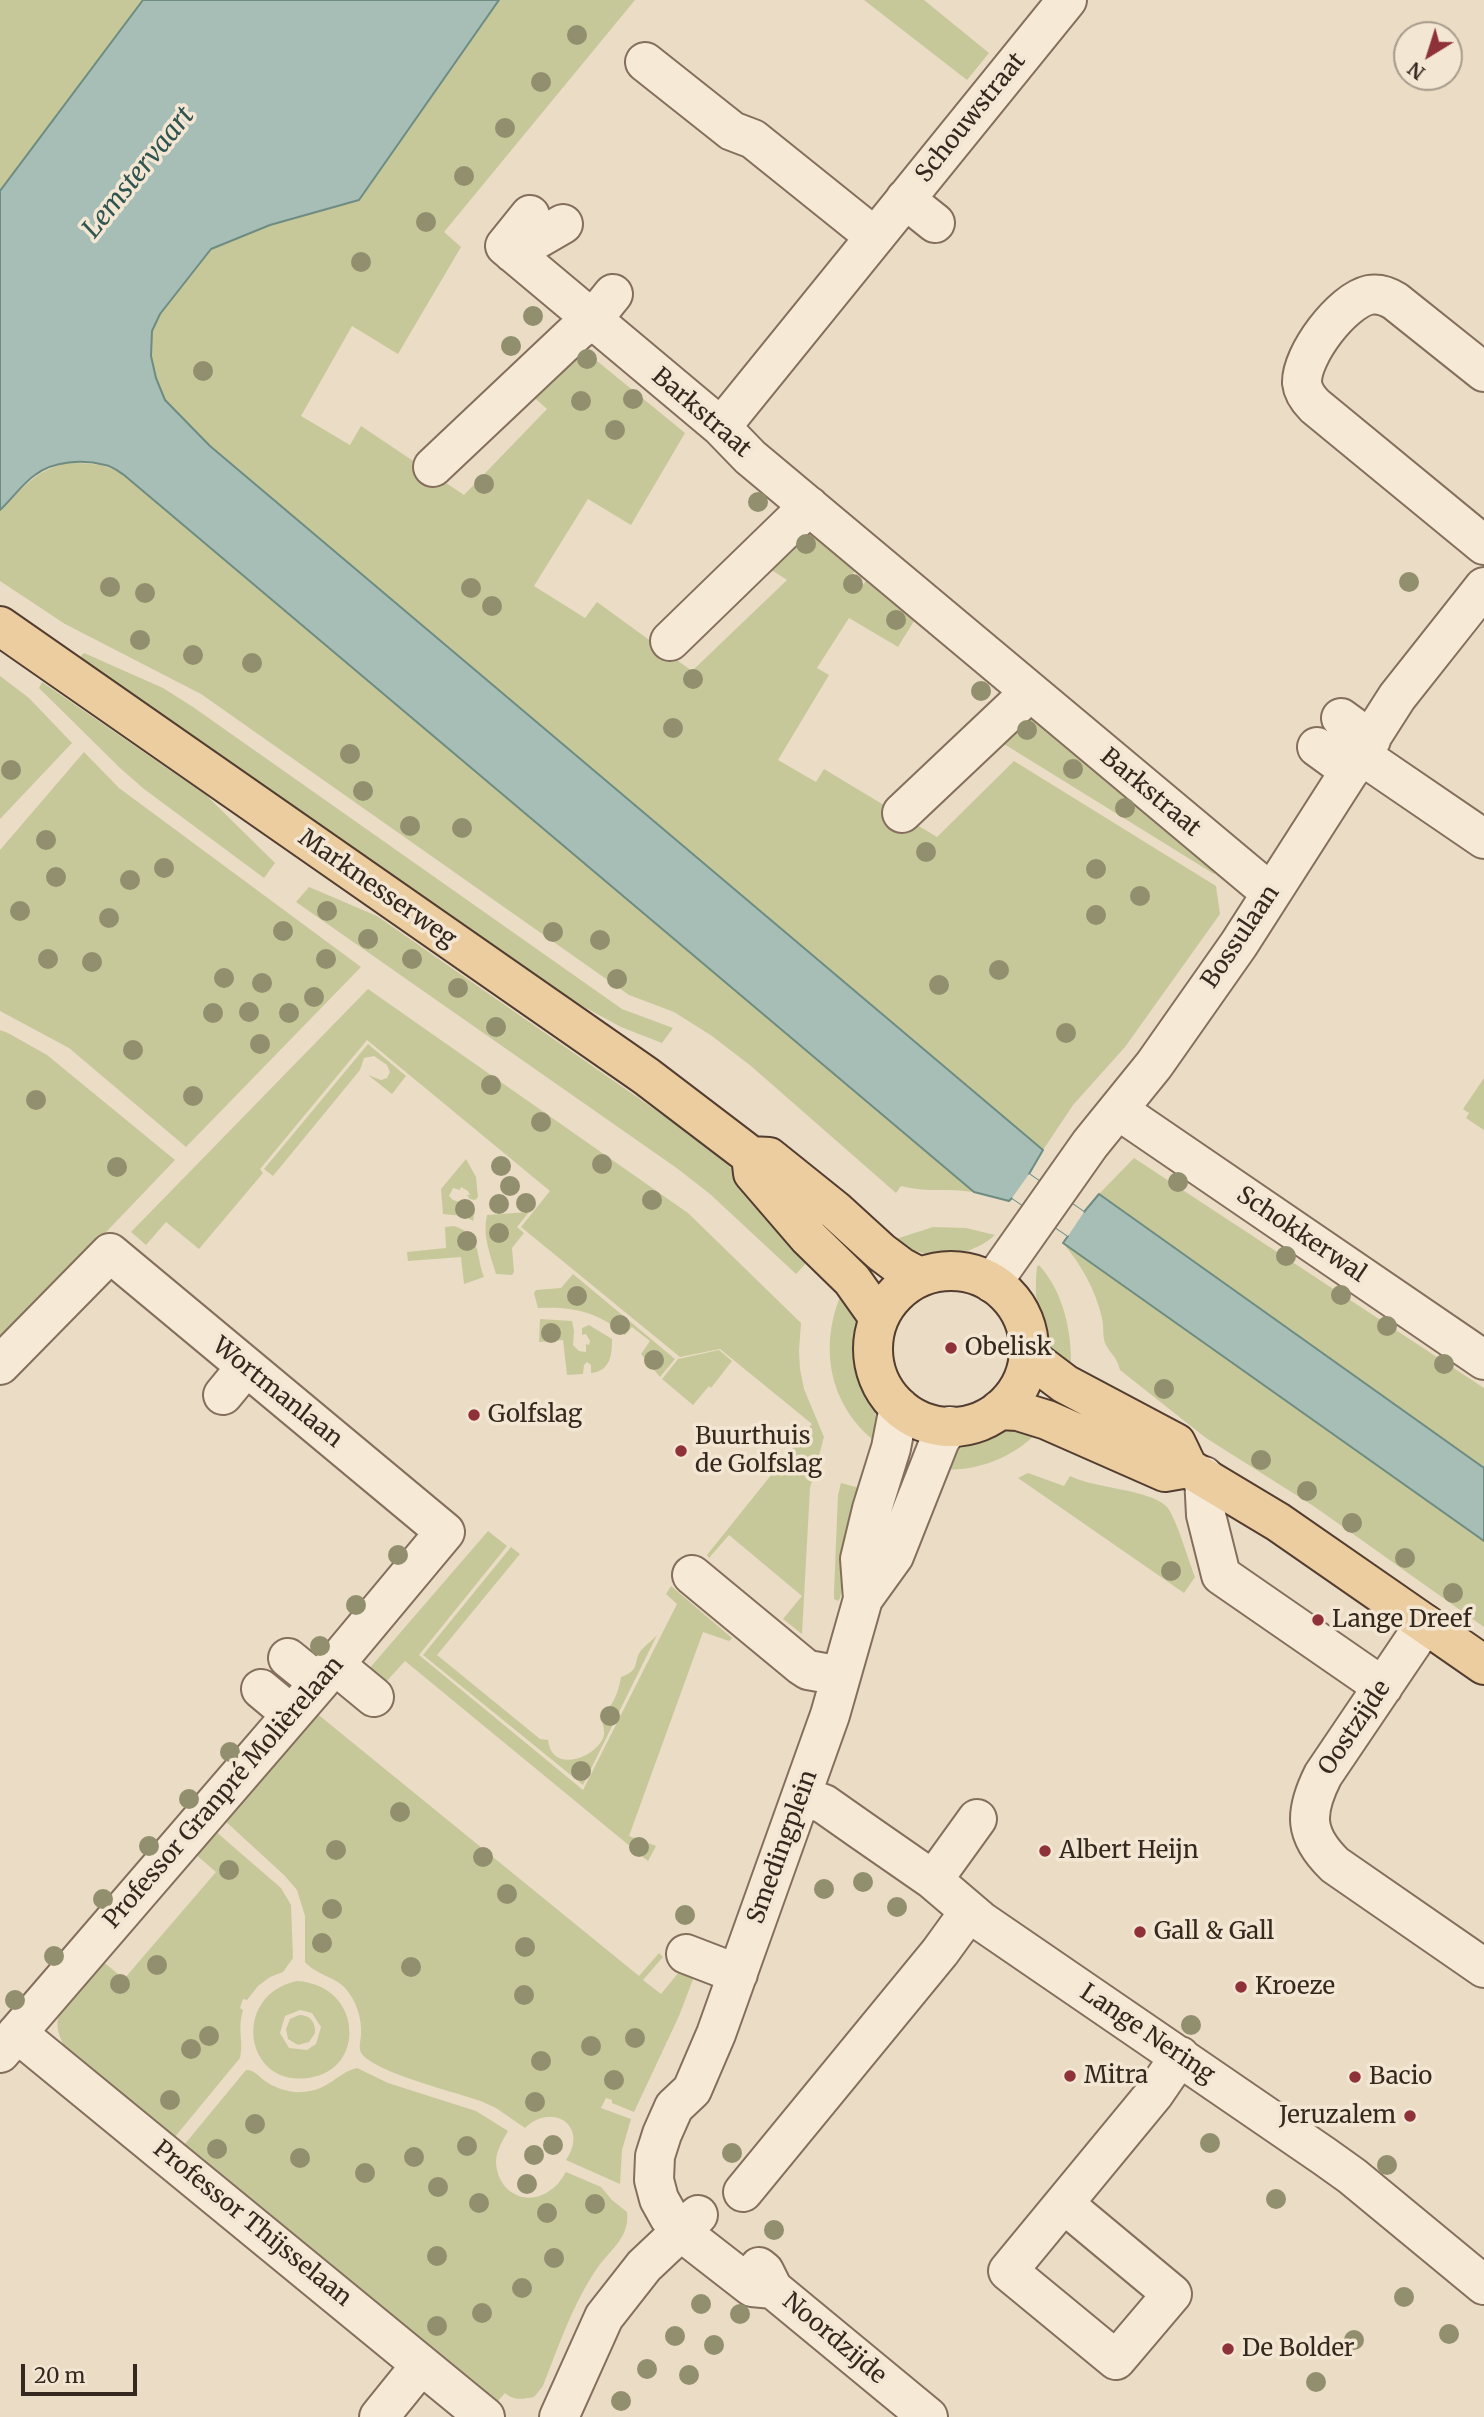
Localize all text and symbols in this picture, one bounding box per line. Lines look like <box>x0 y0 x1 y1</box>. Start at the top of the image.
north arrow <box>1393 21 1463 91</box>
street label: Schouwstraat <box>910 47 1032 189</box>
text: N <box>1403 57 1430 85</box>
water label: Lemstervaart <box>77 101 201 245</box>
street label: Barkstraat <box>646 362 756 464</box>
street label: Barkstraat <box>1094 743 1206 843</box>
street label: Marknesserweg <box>293 824 461 954</box>
street label: Bossulaan <box>1196 880 1286 994</box>
street label: Schokkerwal <box>1231 1181 1371 1289</box>
street label: Wortmanlaan <box>206 1332 348 1454</box>
place label: Obelisk <box>965 1334 1052 1362</box>
marker: Obelisk <box>943 1340 959 1356</box>
place label: Golfslag <box>488 1401 582 1429</box>
marker: Golfslag <box>466 1407 482 1423</box>
place label: Buurthuis de Golfslag <box>695 1423 822 1479</box>
marker: Buurthuis de Golfslag <box>673 1443 689 1459</box>
place label: Lange Dreef <box>1332 1606 1472 1634</box>
marker: Lange Dreef <box>1310 1612 1326 1628</box>
street label: Professor Granpré Molièrelaan <box>98 1651 350 1935</box>
street label: Oostzijde <box>1313 1675 1397 1781</box>
street label: Smedingplein <box>742 1766 824 1928</box>
place label: Albert Heijn <box>1059 1837 1199 1865</box>
marker: Albert Heijn <box>1037 1843 1053 1859</box>
place label: Gall & Gall <box>1154 1918 1274 1946</box>
marker: Gall & Gall <box>1132 1924 1148 1940</box>
place label: Kroeze <box>1255 1973 1335 2001</box>
street label: Lange Nering <box>1074 1978 1220 2090</box>
marker: Kroeze <box>1233 1979 1249 1995</box>
place label: Mitra <box>1084 2062 1148 2090</box>
place label: Bacio <box>1369 2063 1432 2091</box>
marker: Mitra <box>1062 2068 1078 2084</box>
marker: Bacio <box>1347 2069 1363 2085</box>
place label: Jeruzalem <box>1279 2102 1396 2130</box>
marker: Jeruzalem <box>1402 2108 1418 2124</box>
street label: Professor Thijsselaan <box>147 2135 357 2313</box>
street label: Noordzijde <box>776 2287 892 2391</box>
place label: De Bolder <box>1242 2335 1355 2363</box>
marker: De Bolder <box>1220 2341 1236 2357</box>
scale bar <box>24 2350 140 2394</box>
text: 20 m <box>34 2362 85 2389</box>

